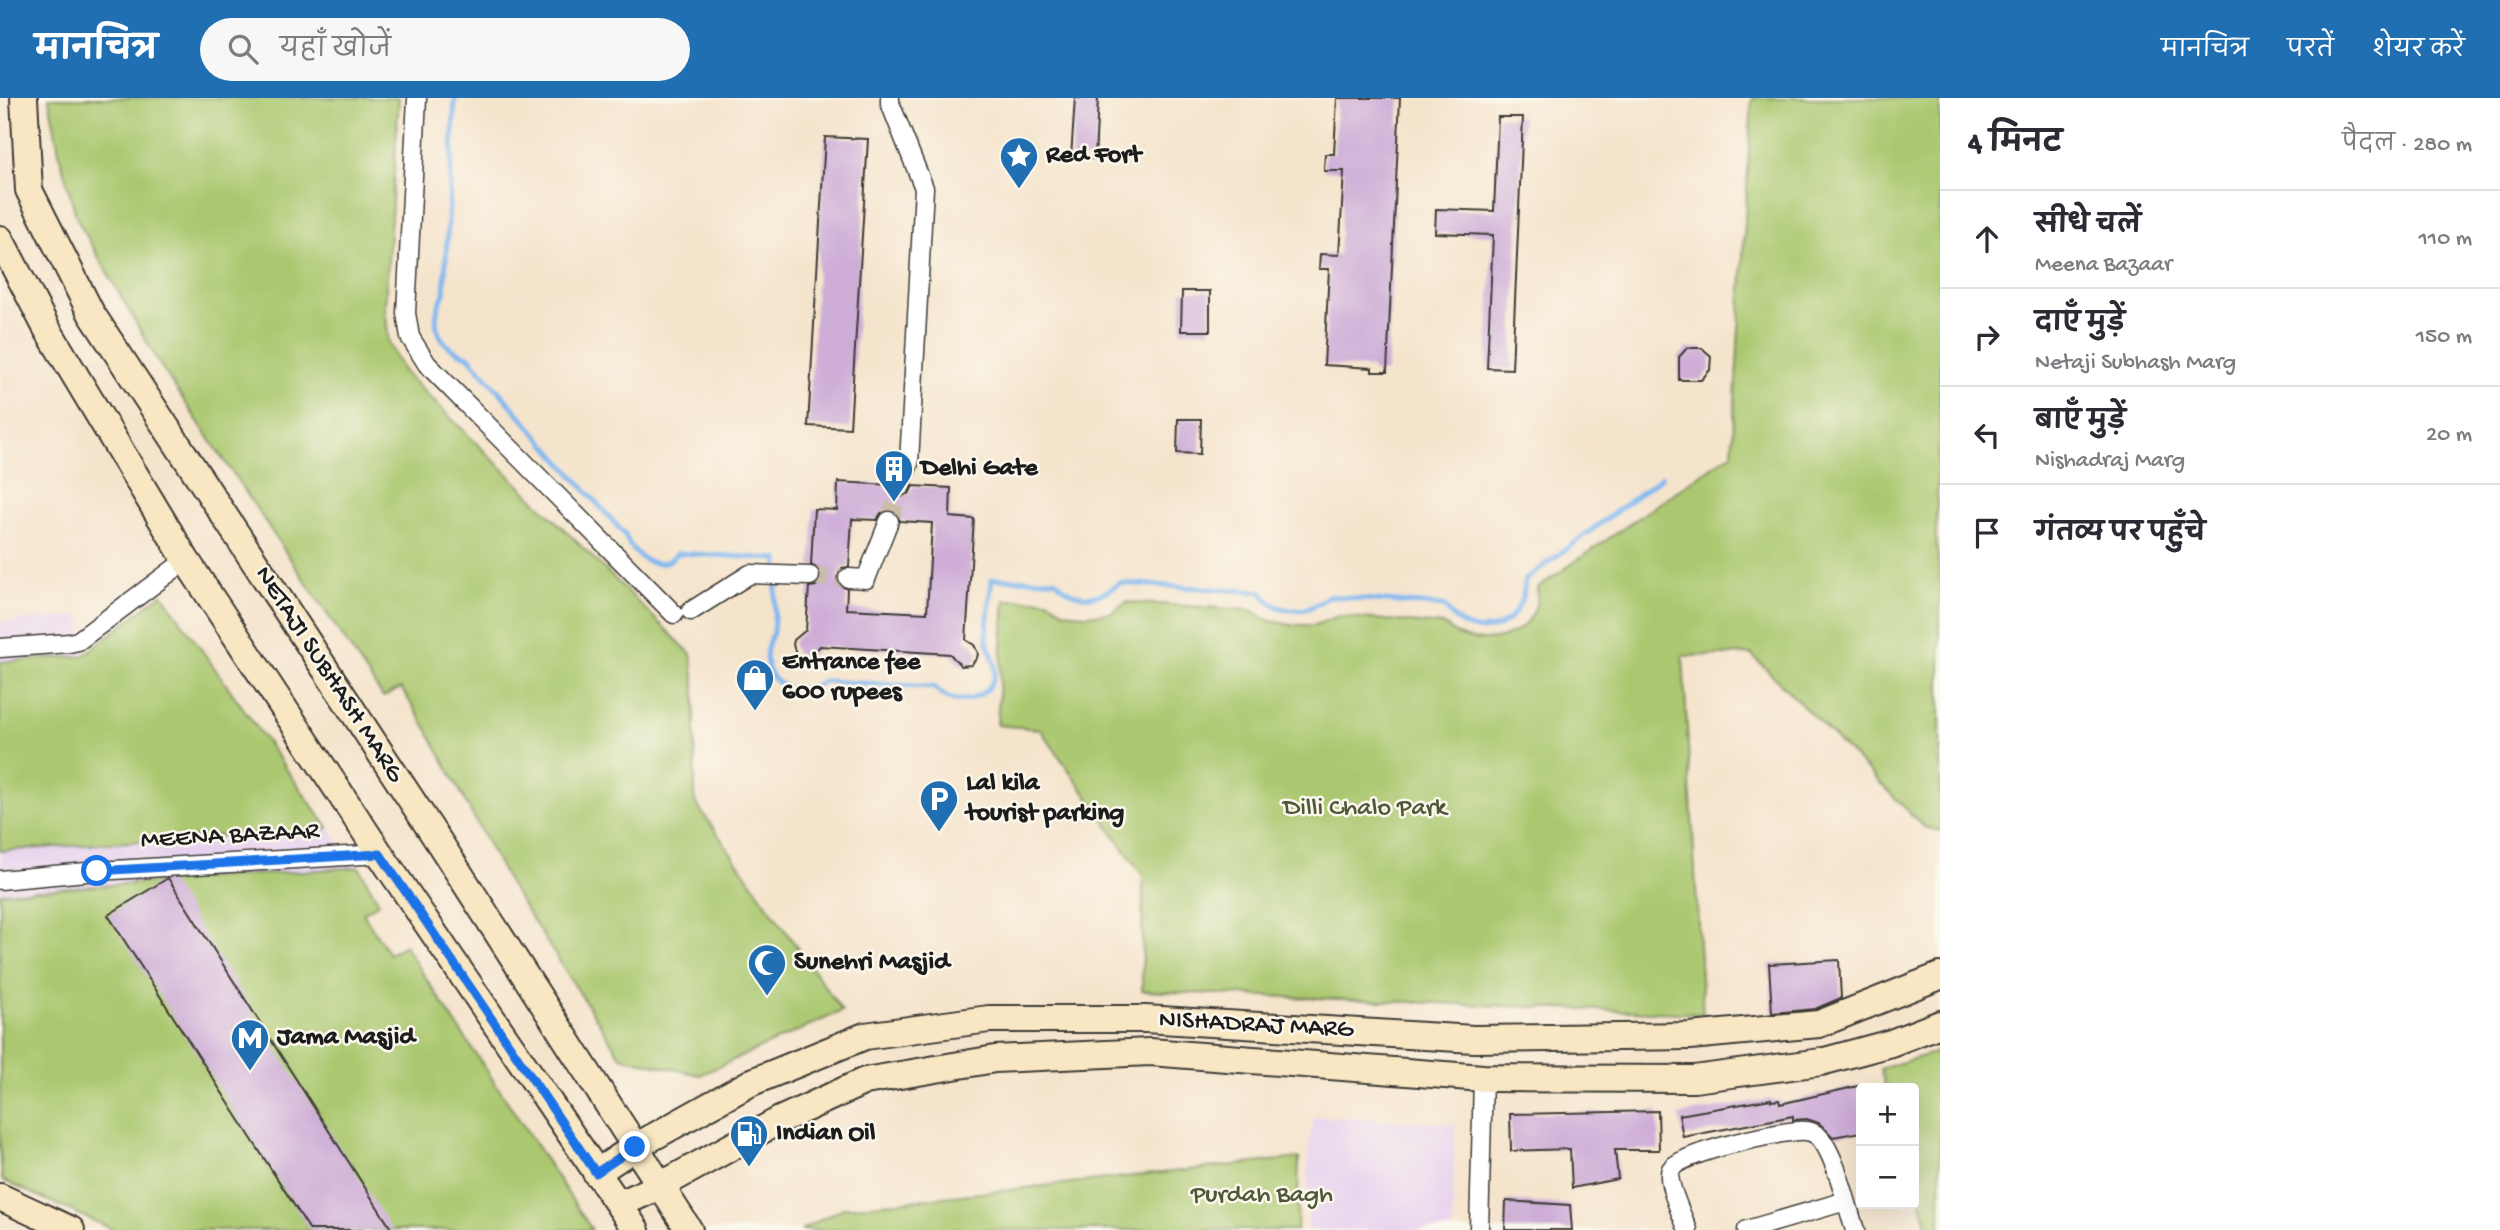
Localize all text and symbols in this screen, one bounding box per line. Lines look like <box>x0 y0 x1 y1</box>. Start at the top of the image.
search box <box>200 18 690 81</box>
icon: search <box>224 30 262 68</box>
text: मानचित्र <box>35 33 158 71</box>
text: यहाँ खोजें <box>280 36 391 67</box>
text: मानचित्र <box>2161 37 2249 66</box>
text: परतें <box>2287 37 2334 66</box>
text: शेयर करें <box>2372 37 2465 66</box>
text: 4 मिनट <box>1968 128 2062 163</box>
text: पैदल · 280 m <box>2342 132 2472 159</box>
place icon: Red Fort <box>998 135 1040 190</box>
place label: Red Fort <box>1045 141 1143 172</box>
text: सीधे चलें <box>2035 212 2141 243</box>
icon: ahead <box>1968 220 2006 258</box>
text: 110 m <box>2419 226 2472 253</box>
text: Meena Bazaar <box>2035 252 2172 279</box>
text: दाएँ मुड़ें <box>2035 310 2125 341</box>
icon: right <box>1968 318 2006 356</box>
text: 150 m <box>2416 324 2472 351</box>
text: Netaji Subhash Marg <box>2035 350 2236 377</box>
text: बाएँ मुड़ें <box>2035 408 2126 439</box>
icon: left <box>1968 416 2006 454</box>
text: 20 m <box>2426 422 2472 449</box>
building icon: Delhi Gate <box>873 448 915 503</box>
text: Nishadraj Marg <box>2035 448 2185 475</box>
place label: Delhi Gate <box>919 454 1039 485</box>
icon: arrive <box>1968 514 2006 552</box>
text: गंतव्य पर पहुँचे <box>2035 520 2205 551</box>
street label: NETAJI SUBHASH MARG <box>246 561 410 790</box>
place label: Entrance fee 600 rupees <box>782 648 922 709</box>
shop icon: Entrance fee 600 rupees <box>734 657 776 712</box>
place label: Lal kila tourist parking <box>964 769 1125 830</box>
parking icon: Lal kila tourist parking <box>918 778 960 833</box>
park label: Dilli Chalo Park <box>1281 794 1449 825</box>
street label: MEENA BAZAAR <box>140 817 321 857</box>
route start <box>81 855 112 886</box>
mosque icon: Sunehri Masjid <box>746 942 788 997</box>
place label: Sunehri Masjid <box>794 948 952 979</box>
street label: NISHADRAJ MARG <box>1158 1005 1356 1047</box>
metro station icon: Jama Masjid <box>229 1017 271 1072</box>
place label: Jama Masjid <box>276 1023 418 1054</box>
map controls <box>1856 1083 1919 1209</box>
button: + <box>1856 1083 1919 1146</box>
fuel station icon: Indian Oil <box>728 1113 770 1168</box>
place label: Indian Oil <box>776 1119 876 1150</box>
route end <box>619 1131 650 1162</box>
button: − <box>1856 1146 1919 1209</box>
park label: Purdah Bagh <box>1190 1181 1333 1212</box>

